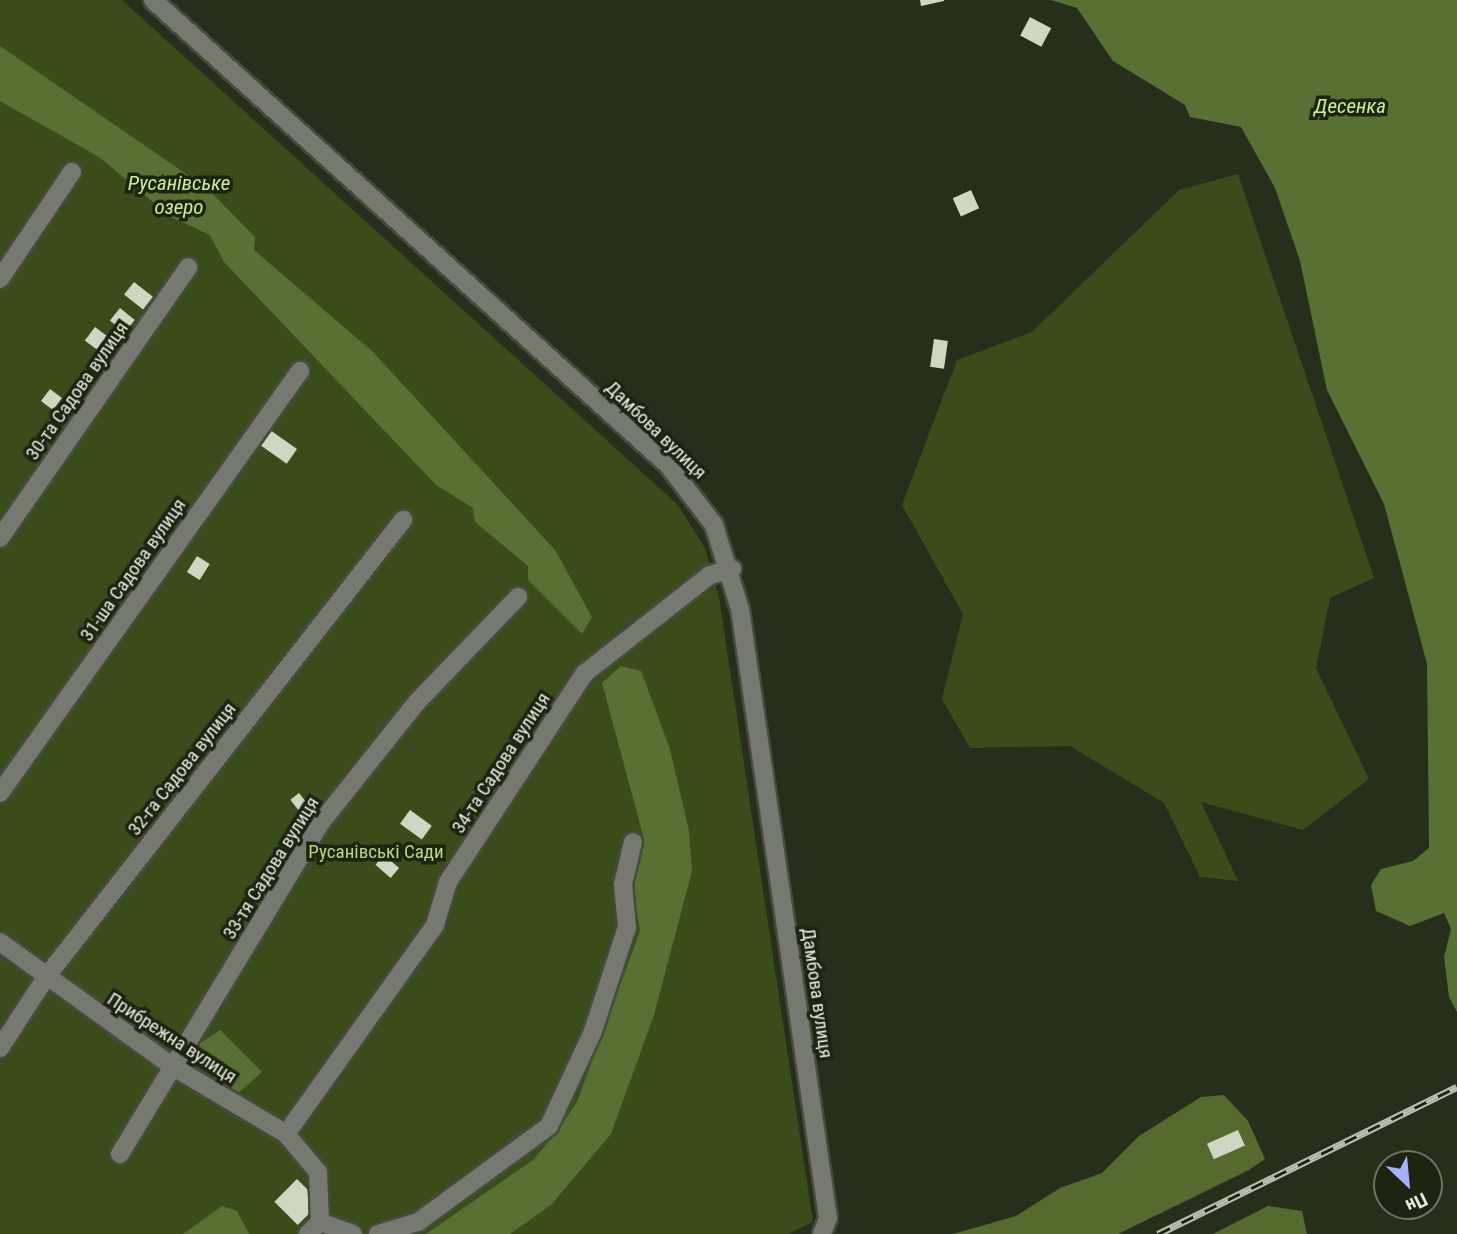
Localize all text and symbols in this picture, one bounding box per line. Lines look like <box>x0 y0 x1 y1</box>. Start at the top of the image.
water label: Десенка <box>1314 93 1386 119</box>
water label: Русанівське озеро <box>128 170 230 220</box>
street label: 30-та Садова вулиця <box>21 318 133 464</box>
street label: Дамбова вулиця <box>601 376 711 484</box>
street label: 31-ша Садова вулиця <box>75 494 191 646</box>
street label: 34-та Садова вулиця <box>447 688 555 838</box>
street label: 32-га Садова вулиця <box>123 698 241 840</box>
street label: 33-тя Садова вулиця <box>218 793 324 943</box>
park label: Русанівські Сади <box>308 841 444 863</box>
street label: Дамбова вулиця <box>797 926 837 1060</box>
street label: Прибрежна вулиця <box>103 988 241 1088</box>
north arrow <box>1373 1150 1443 1220</box>
text: Пн <box>1402 1188 1431 1217</box>

